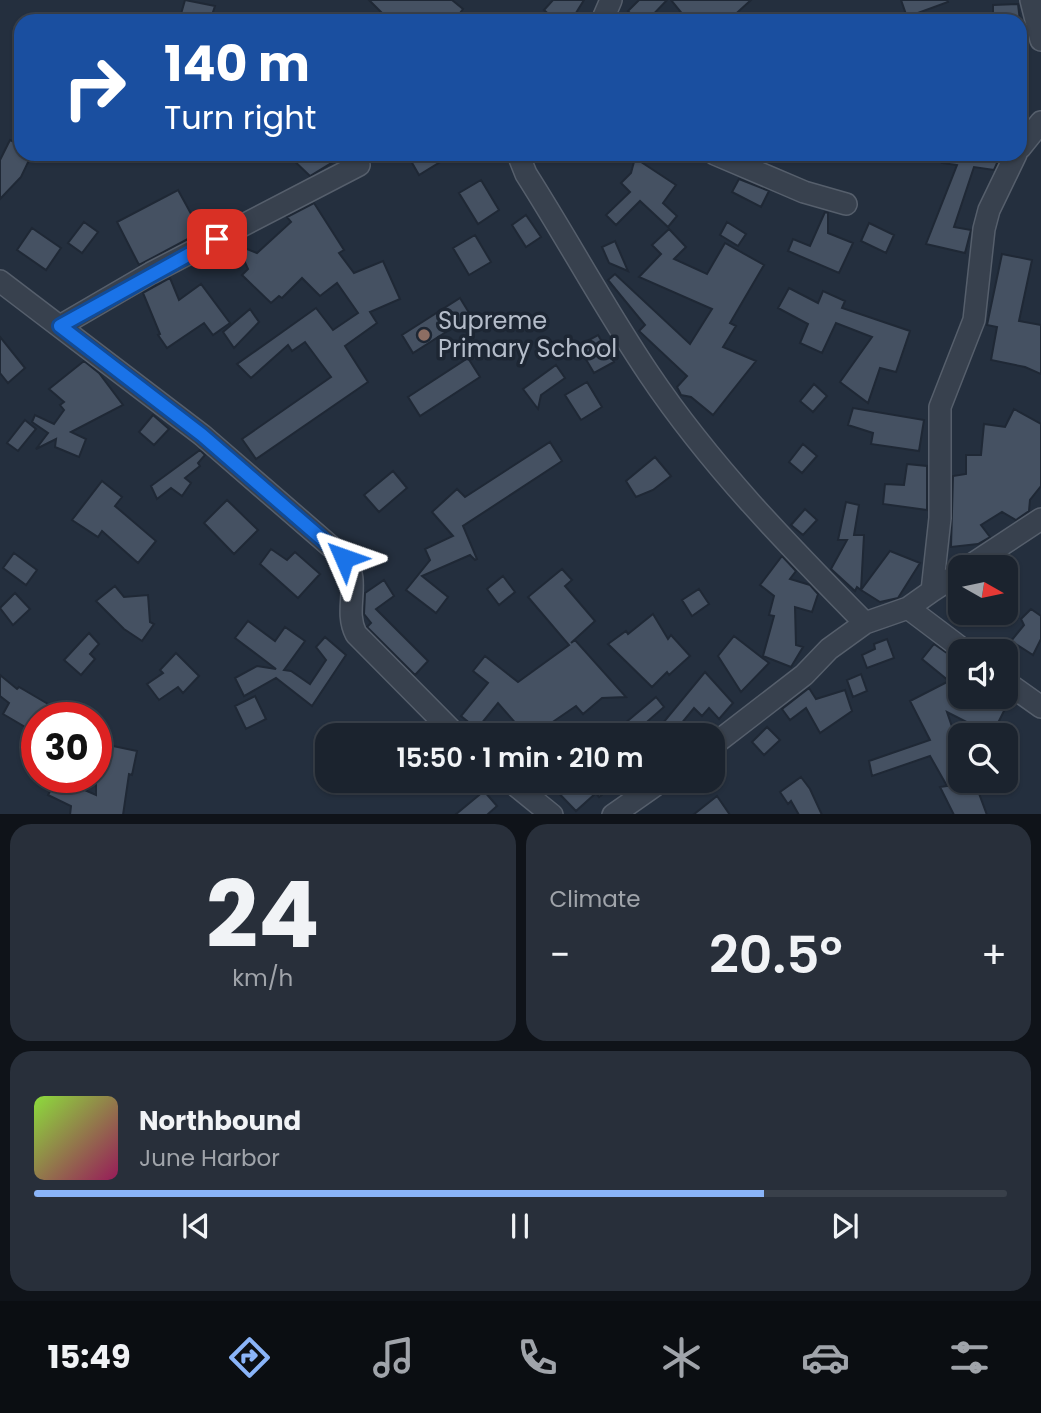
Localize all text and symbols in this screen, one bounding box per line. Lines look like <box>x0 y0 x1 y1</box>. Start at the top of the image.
text: 140 m <box>164 30 310 98</box>
icon: right <box>49 42 140 133</box>
text: Turn right <box>164 95 316 140</box>
pin <box>187 209 247 269</box>
icon: arrive <box>198 220 236 258</box>
place label: Supreme Primary School <box>438 304 617 365</box>
marker: Supreme Primary School <box>416 327 432 343</box>
position arrow <box>307 521 381 595</box>
north arrow <box>948 555 1018 625</box>
map controls <box>948 555 1018 793</box>
button: sound <box>948 639 1018 709</box>
speed limit sign: 30 <box>21 702 112 793</box>
button: search <box>948 723 1018 793</box>
text: 15:50 · 1 min · 210 m <box>396 740 644 776</box>
text: 24 <box>206 851 320 979</box>
text: Climate <box>550 883 640 915</box>
text: 20.5° <box>709 918 843 991</box>
text: − <box>550 928 570 981</box>
text: + <box>981 928 1007 981</box>
text: km/h <box>232 962 293 994</box>
text: Northbound <box>139 1103 301 1139</box>
text: June Harbor <box>139 1142 280 1174</box>
icon: previous <box>177 1207 215 1245</box>
icon: pause <box>501 1207 539 1245</box>
icon: next <box>826 1207 864 1245</box>
icon: directions <box>225 1333 274 1382</box>
icon: music <box>369 1333 418 1382</box>
icon: phone <box>513 1333 562 1382</box>
icon: climate <box>657 1333 706 1382</box>
icon: car <box>801 1333 850 1382</box>
icon: filters <box>945 1333 994 1382</box>
text: 15:49 <box>47 1334 131 1379</box>

